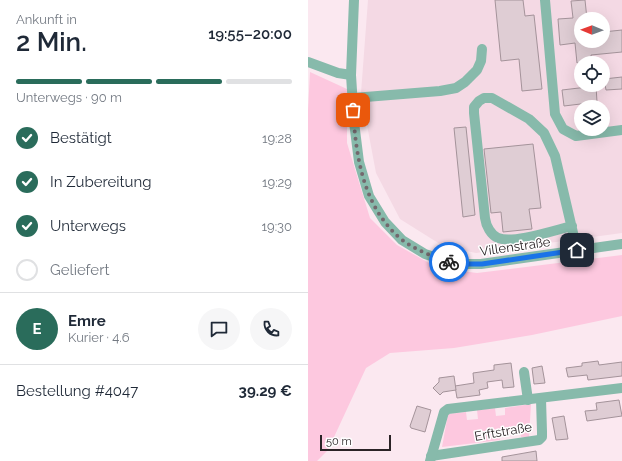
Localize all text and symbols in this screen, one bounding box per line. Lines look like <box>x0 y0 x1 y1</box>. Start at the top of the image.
text: Ankunft in <box>16 12 77 27</box>
north arrow <box>574 12 610 48</box>
map controls <box>574 12 610 136</box>
text: 19:55–20:00 <box>208 25 292 43</box>
text: 2 Min. <box>16 27 87 57</box>
button: locate <box>574 56 610 92</box>
text: Unterwegs · 90 m <box>16 90 122 105</box>
pin <box>336 93 370 127</box>
icon: bag <box>342 99 364 121</box>
button: layers <box>574 100 610 136</box>
icon: check <box>16 127 38 149</box>
text: Bestätigt <box>50 129 112 147</box>
text: 19:28 <box>262 131 292 146</box>
icon: check <box>16 171 38 193</box>
text: In Zubereitung <box>50 173 152 191</box>
text: 19:29 <box>262 175 292 190</box>
icon: check <box>16 215 38 237</box>
text: Unterwegs <box>50 217 126 235</box>
text: 19:30 <box>261 219 292 234</box>
pin <box>560 233 594 267</box>
street label: Villenstraße <box>479 234 552 259</box>
icon: home <box>566 239 588 261</box>
courier <box>429 242 469 282</box>
icon: bike <box>438 251 460 273</box>
text: Geliefert <box>50 261 109 279</box>
button: chat <box>198 308 240 350</box>
button: phone <box>250 308 292 350</box>
text: Emre <box>68 312 106 330</box>
text: E <box>32 320 42 338</box>
text: Kurier · 4.6 <box>68 330 130 345</box>
text: Bestellung #4047 <box>16 382 138 400</box>
text: 39.29 € <box>239 382 292 400</box>
street label: Erftstraße <box>473 419 533 444</box>
scale bar <box>320 433 391 452</box>
text: 50 m <box>326 435 352 448</box>

